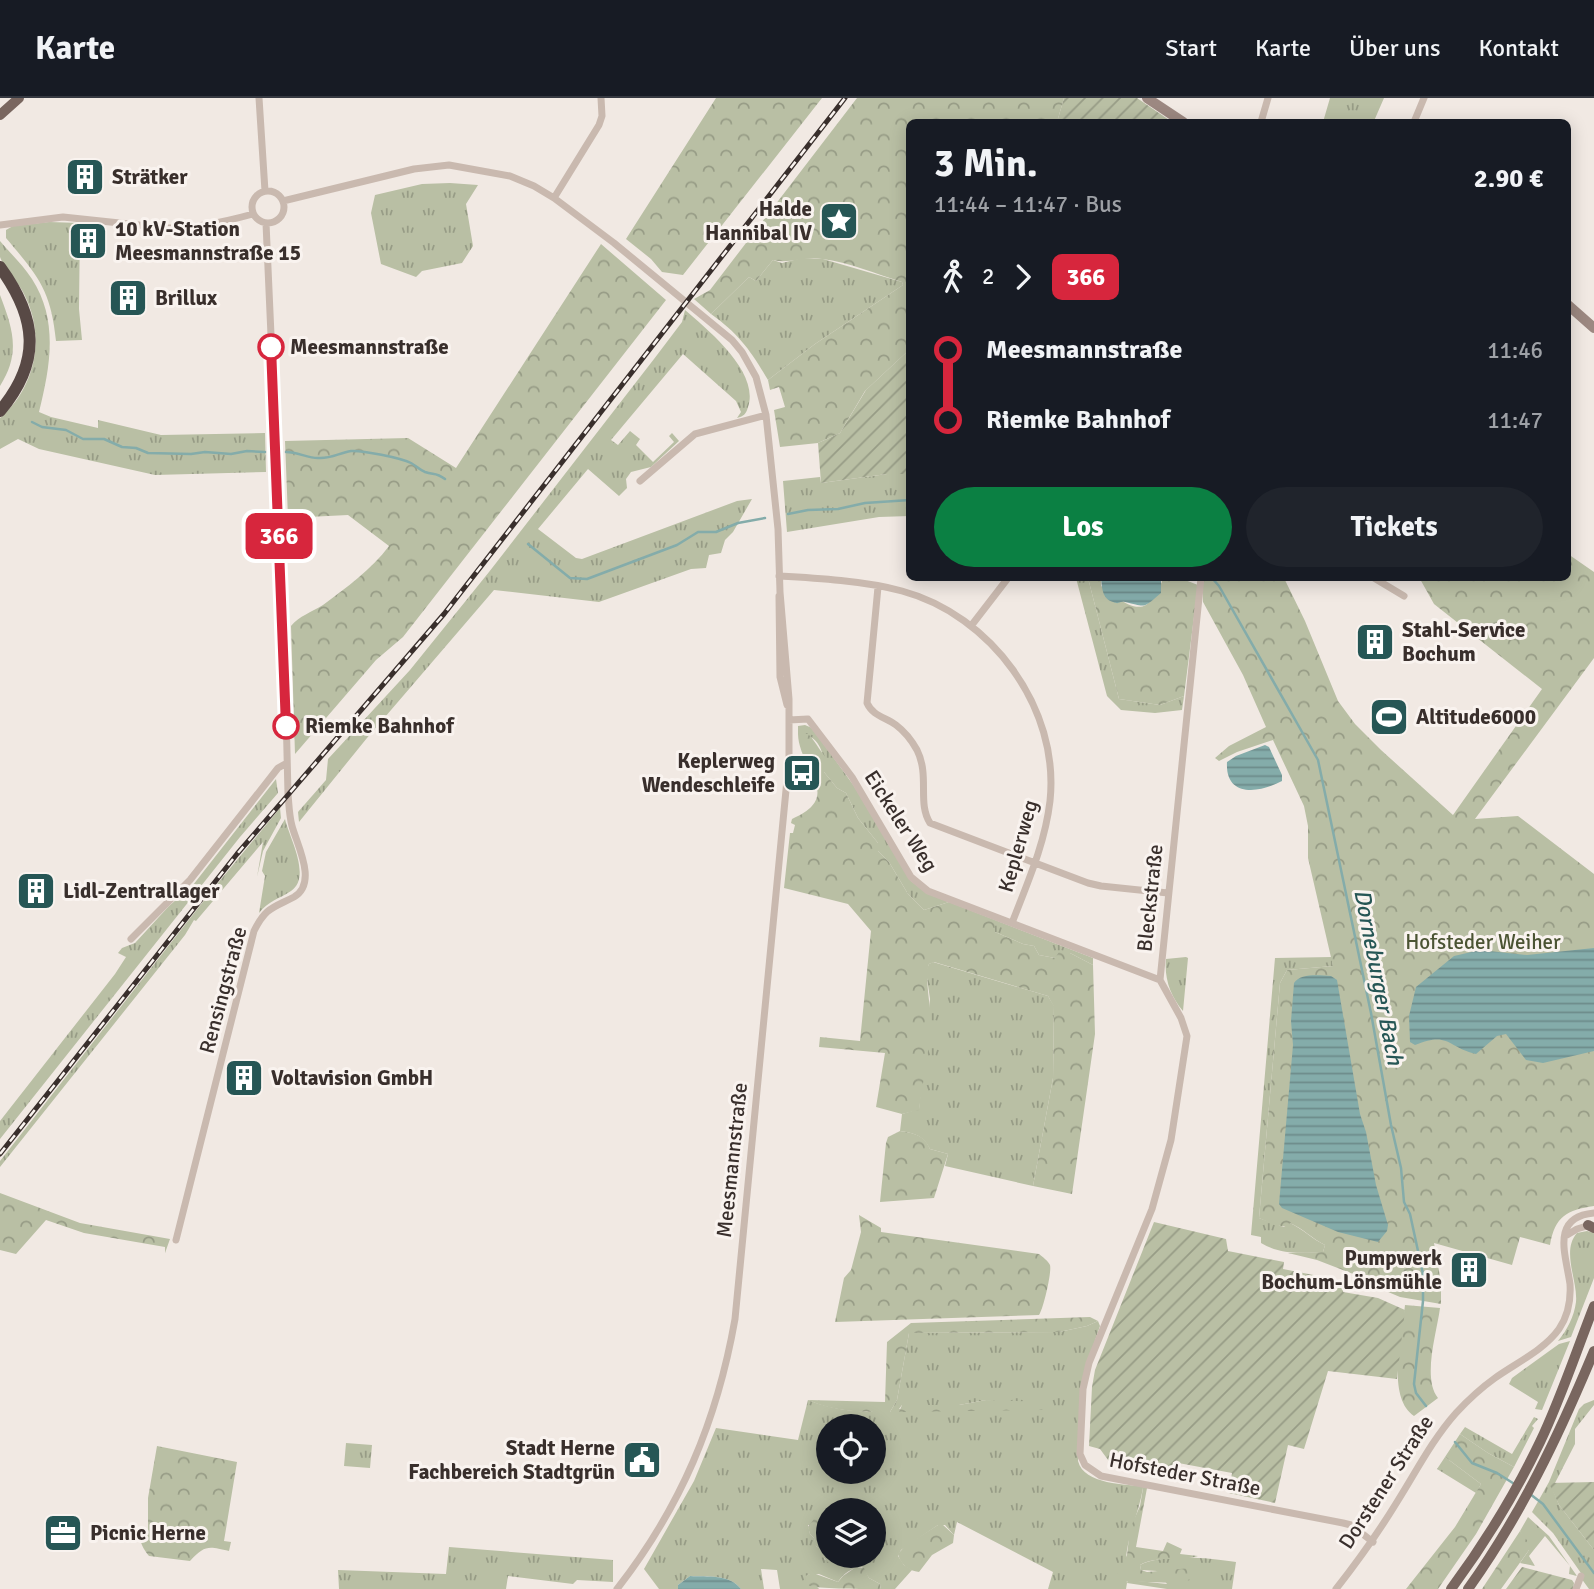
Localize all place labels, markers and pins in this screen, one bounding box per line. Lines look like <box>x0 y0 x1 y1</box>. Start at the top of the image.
building icon: Strätker <box>64 156 106 198</box>
place label: Strätker <box>112 164 188 190</box>
place label: Halde Hannibal IV <box>705 196 812 246</box>
place icon: Halde Hannibal IV <box>818 200 860 242</box>
place label: 10 kV-Station Meesmannstraße 15 <box>115 216 301 266</box>
building icon: 10 kV-Station Meesmannstraße 15 <box>67 220 109 262</box>
building icon: Brillux <box>107 277 149 319</box>
place label: Brillux <box>155 285 218 311</box>
marker: Meesmannstraße <box>258 334 284 360</box>
place label: Meesmannstraße <box>290 334 449 360</box>
place label: Stahl-Service Bochum <box>1402 617 1525 667</box>
building icon: Stahl-Service Bochum <box>1354 621 1396 663</box>
sports icon: Altitude6000 <box>1368 696 1410 738</box>
place label: Altitude6000 <box>1416 704 1536 730</box>
marker: Riemke Bahnhof <box>273 713 299 739</box>
place label: Riemke Bahnhof <box>305 713 455 739</box>
place label: Keplerweg Wendeschleife <box>642 748 775 798</box>
bus stop icon: Keplerweg Wendeschleife <box>781 752 823 794</box>
building icon: Lidl-Zentrallager <box>15 870 57 912</box>
place label: Lidl-Zentrallager <box>63 878 220 904</box>
building icon: Voltavision GmbH <box>223 1057 265 1099</box>
place label: Voltavision GmbH <box>271 1065 433 1091</box>
place label: Pumpwerk Bochum-Lönsmühle <box>1261 1245 1442 1295</box>
building icon: Pumpwerk Bochum-Lönsmühle <box>1448 1249 1490 1291</box>
place label: Stadt Herne Fachbereich Stadtgrün <box>408 1435 615 1485</box>
public building icon: Stadt Herne Fachbereich Stadtgrün <box>621 1439 663 1481</box>
office icon: Picnic Herne <box>42 1512 84 1554</box>
place label: Picnic Herne <box>90 1520 206 1546</box>

